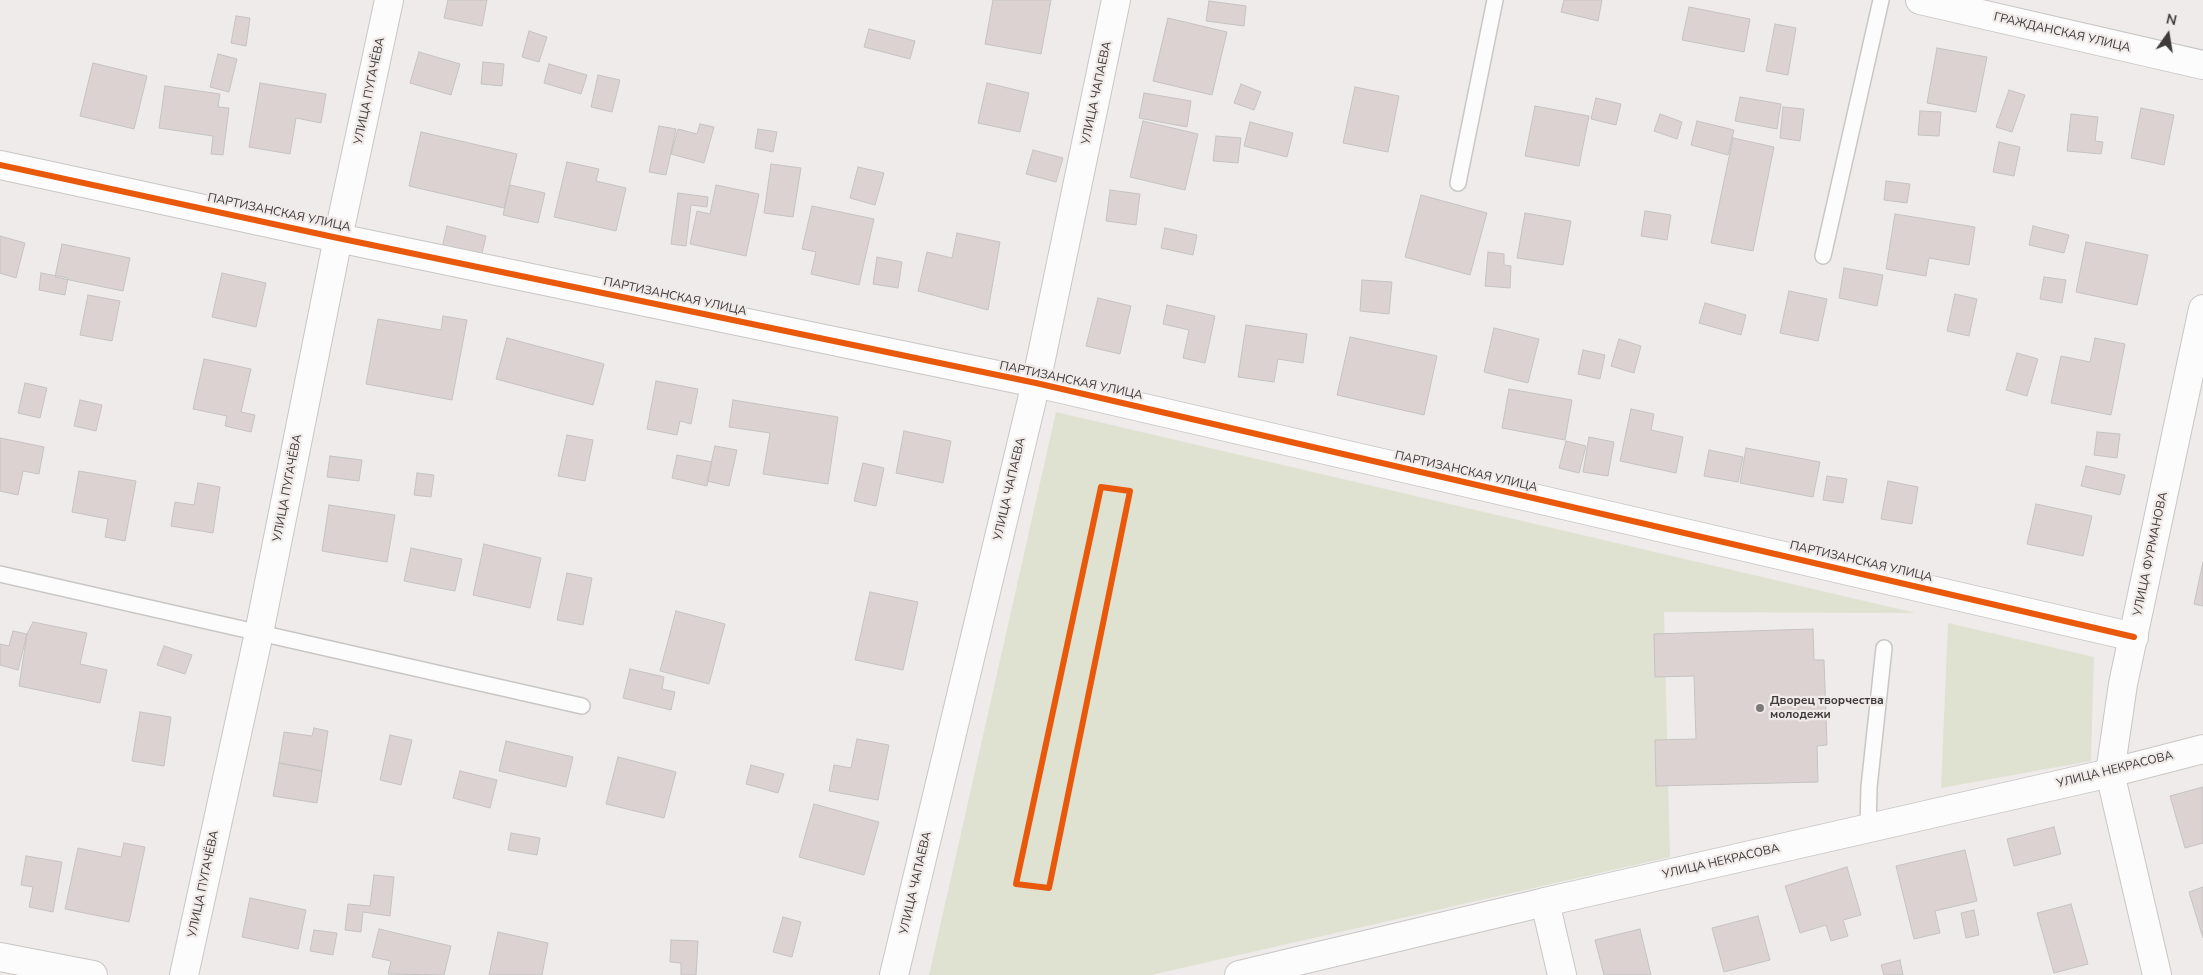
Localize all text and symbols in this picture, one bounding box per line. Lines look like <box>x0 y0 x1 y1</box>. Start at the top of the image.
text: N <box>2164 9 2179 30</box>
street label: ГРАЖДАНСКАЯ УЛИЦА <box>1992 10 2132 56</box>
north arrow <box>2143 10 2193 60</box>
street label: УЛИЦА ПУГАЧЁВА <box>352 36 388 146</box>
street label: УЛИЦА ЧАПАЕВА <box>1079 40 1115 146</box>
street label: ПАРТИЗАНСКАЯ УЛИЦА <box>206 191 352 235</box>
street label: ПАРТИЗАНСКАЯ УЛИЦА <box>602 275 748 319</box>
street label: ПАРТИЗАНСКАЯ УЛИЦА <box>998 359 1144 403</box>
street label: УЛИЦА ПУГАЧЁВА <box>271 433 305 543</box>
street label: УЛИЦА ЧАПАЕВА <box>991 436 1029 542</box>
street label: ПАРТИЗАНСКАЯ УЛИЦА <box>1393 449 1539 495</box>
street label: УЛИЦА ФУРМАНОВА <box>2131 491 2171 617</box>
street label: ПАРТИЗАНСКАЯ УЛИЦА <box>1788 539 1934 585</box>
place label: Дворец творчества молодежи <box>1770 694 1884 722</box>
marker: Дворец творчества молодежи <box>1754 702 1766 714</box>
street label: УЛИЦА НЕКРАСОВА <box>2055 749 2175 791</box>
street label: УЛИЦА ПУГАЧЁВА <box>186 829 222 939</box>
street label: УЛИЦА ЧАПАЕВА <box>897 830 935 936</box>
street label: УЛИЦА НЕКРАСОВА <box>1661 842 1781 882</box>

